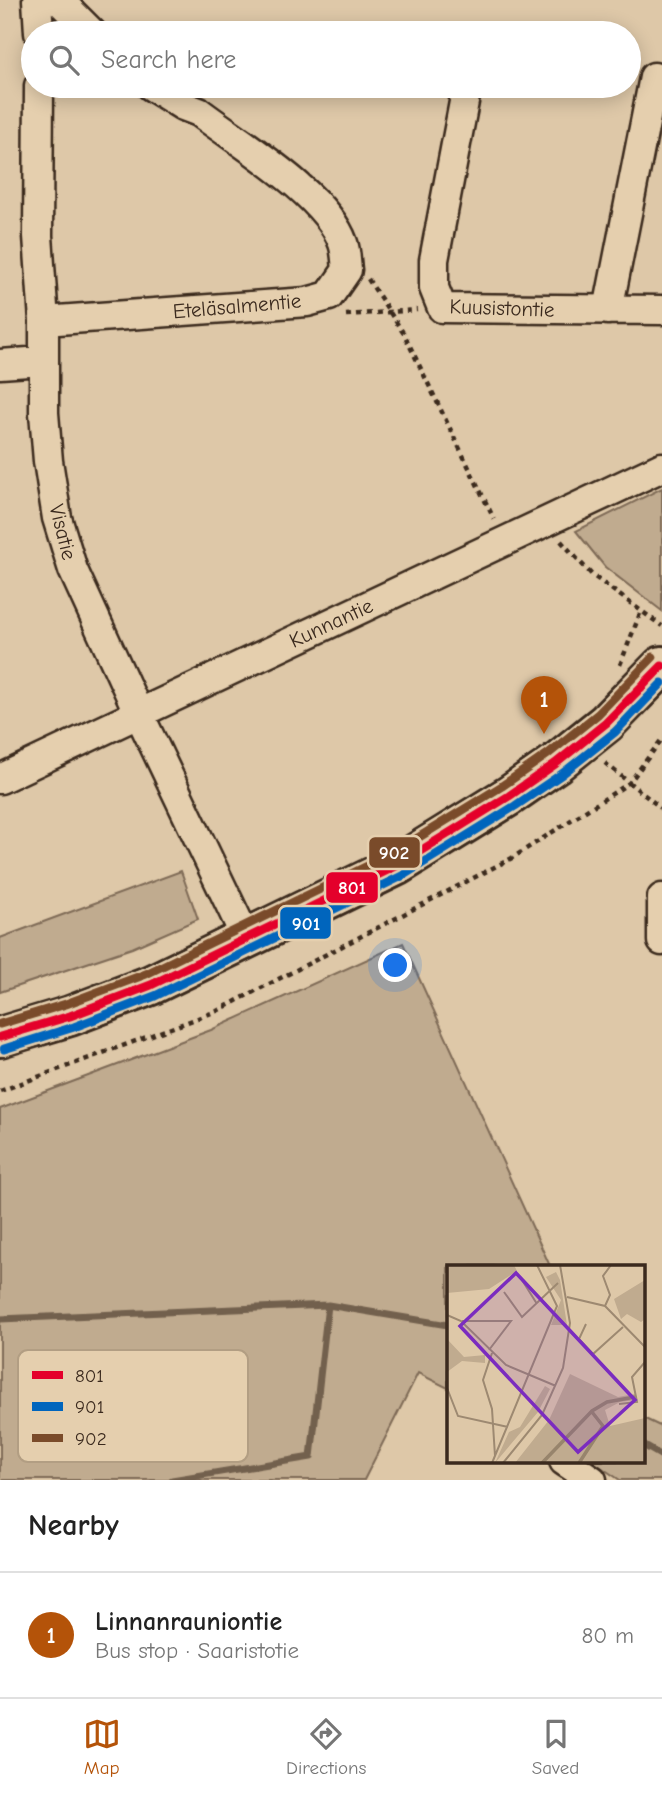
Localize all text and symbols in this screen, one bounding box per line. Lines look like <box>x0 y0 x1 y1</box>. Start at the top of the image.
search box <box>21 21 641 98</box>
icon: search <box>45 41 83 79</box>
text: Search here <box>101 45 236 75</box>
street label: Eteläsalmentie <box>172 288 302 324</box>
street label: Kuusistontie <box>449 294 555 322</box>
street label: Visatie <box>44 502 82 562</box>
street label: Kunnantie <box>285 593 377 653</box>
pin: 1 <box>521 676 567 734</box>
line badge: 902 <box>368 836 421 869</box>
text: 902 <box>379 842 409 864</box>
line badge: 801 <box>325 871 379 904</box>
text: 801 <box>338 877 366 899</box>
line badge: 901 <box>279 906 332 940</box>
text: 901 <box>292 913 320 935</box>
your location <box>378 948 412 982</box>
inset map <box>447 1265 644 1462</box>
legend <box>18 1350 248 1462</box>
text: 801 <box>75 1365 104 1387</box>
text: 901 <box>75 1396 104 1418</box>
text: 902 <box>75 1428 107 1450</box>
text: Nearby <box>28 1508 119 1543</box>
text: Linnanrauniontie <box>95 1607 282 1637</box>
text: 1 <box>46 1622 56 1649</box>
text: 80 m <box>581 1622 634 1649</box>
text: Bus stop · Saaristotie <box>95 1637 299 1664</box>
tab: Map <box>83 1715 121 1779</box>
tab: Directions <box>286 1715 366 1779</box>
tab: Saved <box>532 1715 579 1779</box>

